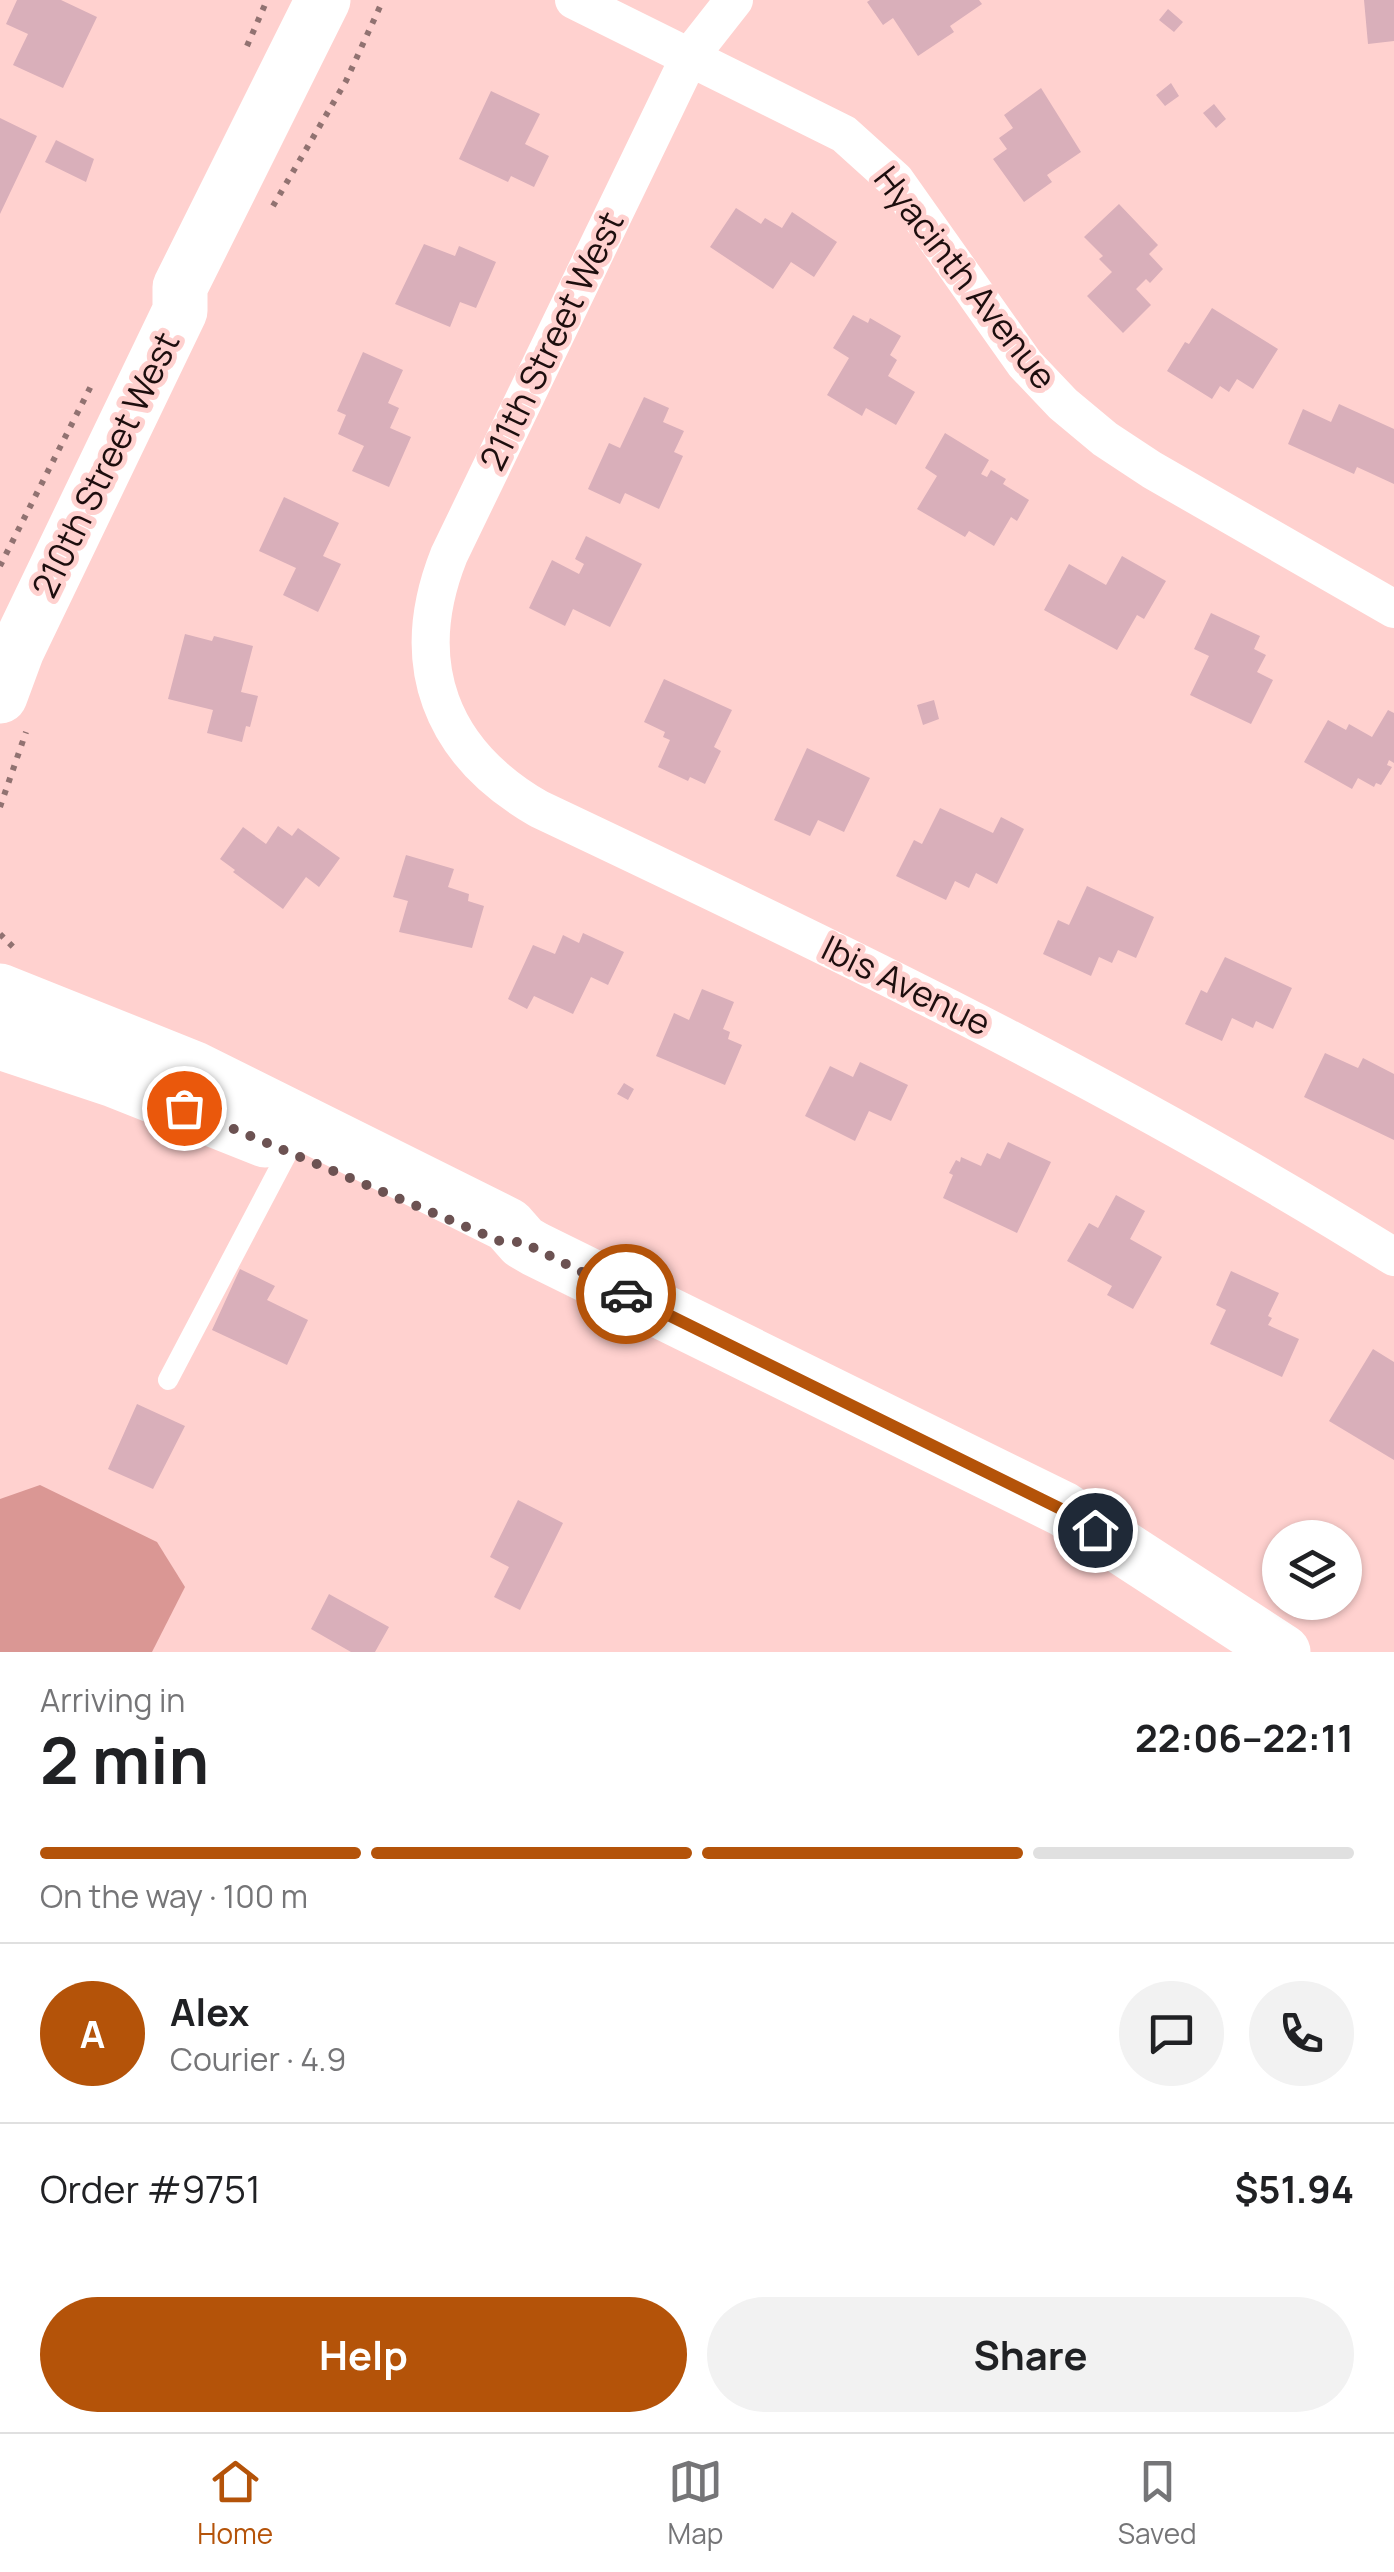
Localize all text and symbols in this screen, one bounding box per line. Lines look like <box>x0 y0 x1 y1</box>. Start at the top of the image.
street label: Hyacinth Avenue <box>864 156 1068 399</box>
street label: 211th Street West <box>468 203 635 478</box>
street label: 210th Street West <box>20 324 190 605</box>
street label: Ibis Avenue <box>814 924 999 1047</box>
pin <box>142 1066 227 1151</box>
icon: bag <box>157 1081 212 1136</box>
courier <box>576 1244 676 1344</box>
icon: car <box>599 1267 654 1322</box>
pin <box>1053 1488 1138 1573</box>
icon: home <box>1068 1503 1123 1558</box>
map controls <box>1262 1520 1362 1620</box>
button: layers <box>1262 1520 1362 1620</box>
text: Arriving in <box>40 1678 185 1722</box>
text: 22:06–22:11 <box>1135 1711 1354 1763</box>
text: 2 min <box>40 1715 209 1804</box>
text: On the way · 100 m <box>40 1874 308 1918</box>
button: chat <box>1119 1981 1224 2086</box>
button: phone <box>1249 1981 1354 2086</box>
text: Alex <box>170 1985 249 2037</box>
text: A <box>80 2007 105 2059</box>
text: Courier · 4.9 <box>170 2037 346 2081</box>
text: Order #9751 <box>40 2162 261 2214</box>
text: $51.94 <box>1234 2162 1354 2214</box>
button: Help <box>40 2297 687 2412</box>
button: Share <box>707 2297 1354 2412</box>
tab: Home <box>197 2454 273 2552</box>
tab: Map <box>668 2454 723 2552</box>
tab: Saved <box>1118 2454 1197 2552</box>

